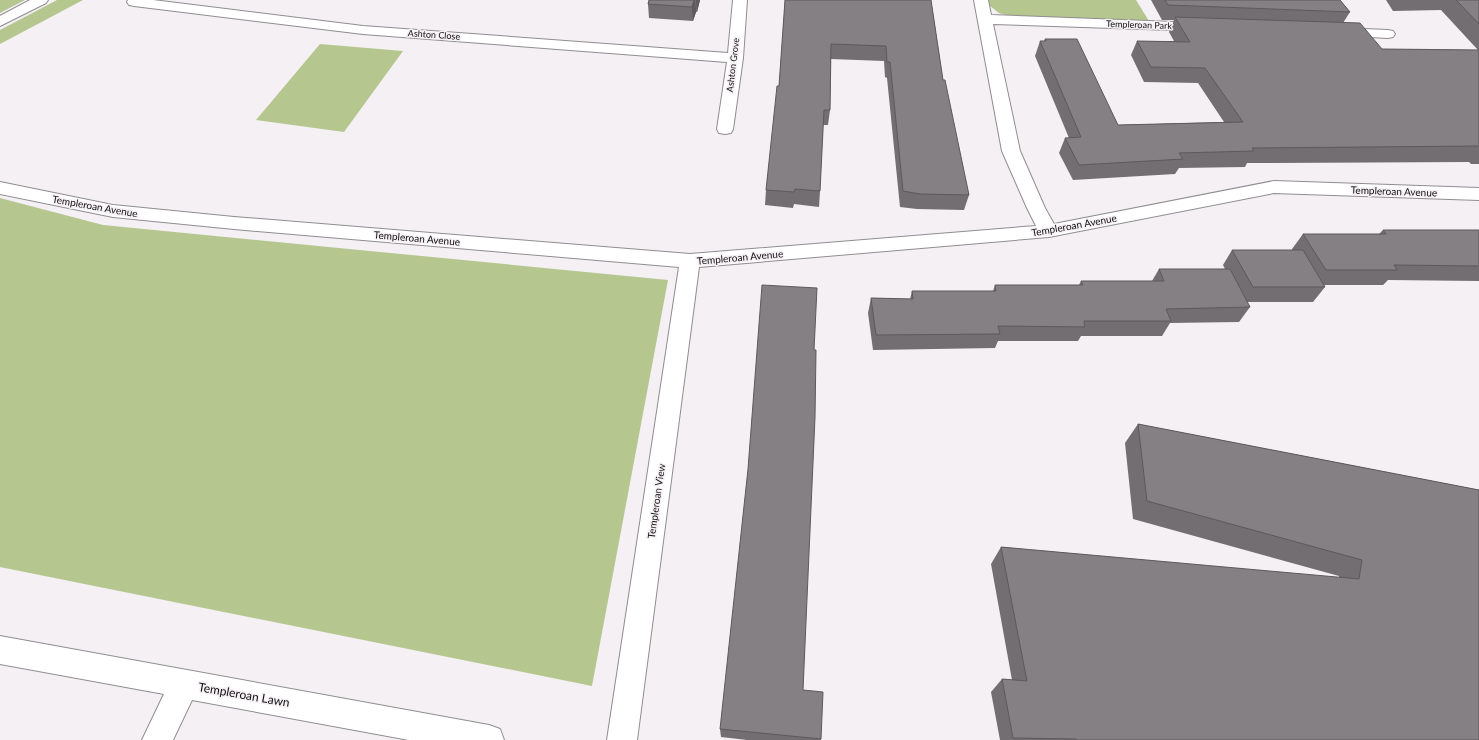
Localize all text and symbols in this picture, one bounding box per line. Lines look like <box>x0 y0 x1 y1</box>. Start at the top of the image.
street label: Templeroan Park <box>1106 18 1173 31</box>
street label: Ashton Close <box>407 27 461 42</box>
street label: Ashton Grove <box>724 37 741 93</box>
street label: Templeroan Avenue <box>1351 183 1437 199</box>
street label: Templeroan Avenue <box>51 193 139 219</box>
street label: Templeroan Avenue <box>1030 212 1118 238</box>
street label: Templeroan Avenue <box>373 228 461 248</box>
street label: Templeroan Avenue <box>696 247 784 267</box>
street label: Templeroan View <box>645 463 667 539</box>
street label: Templeroan Lawn <box>197 679 291 710</box>

